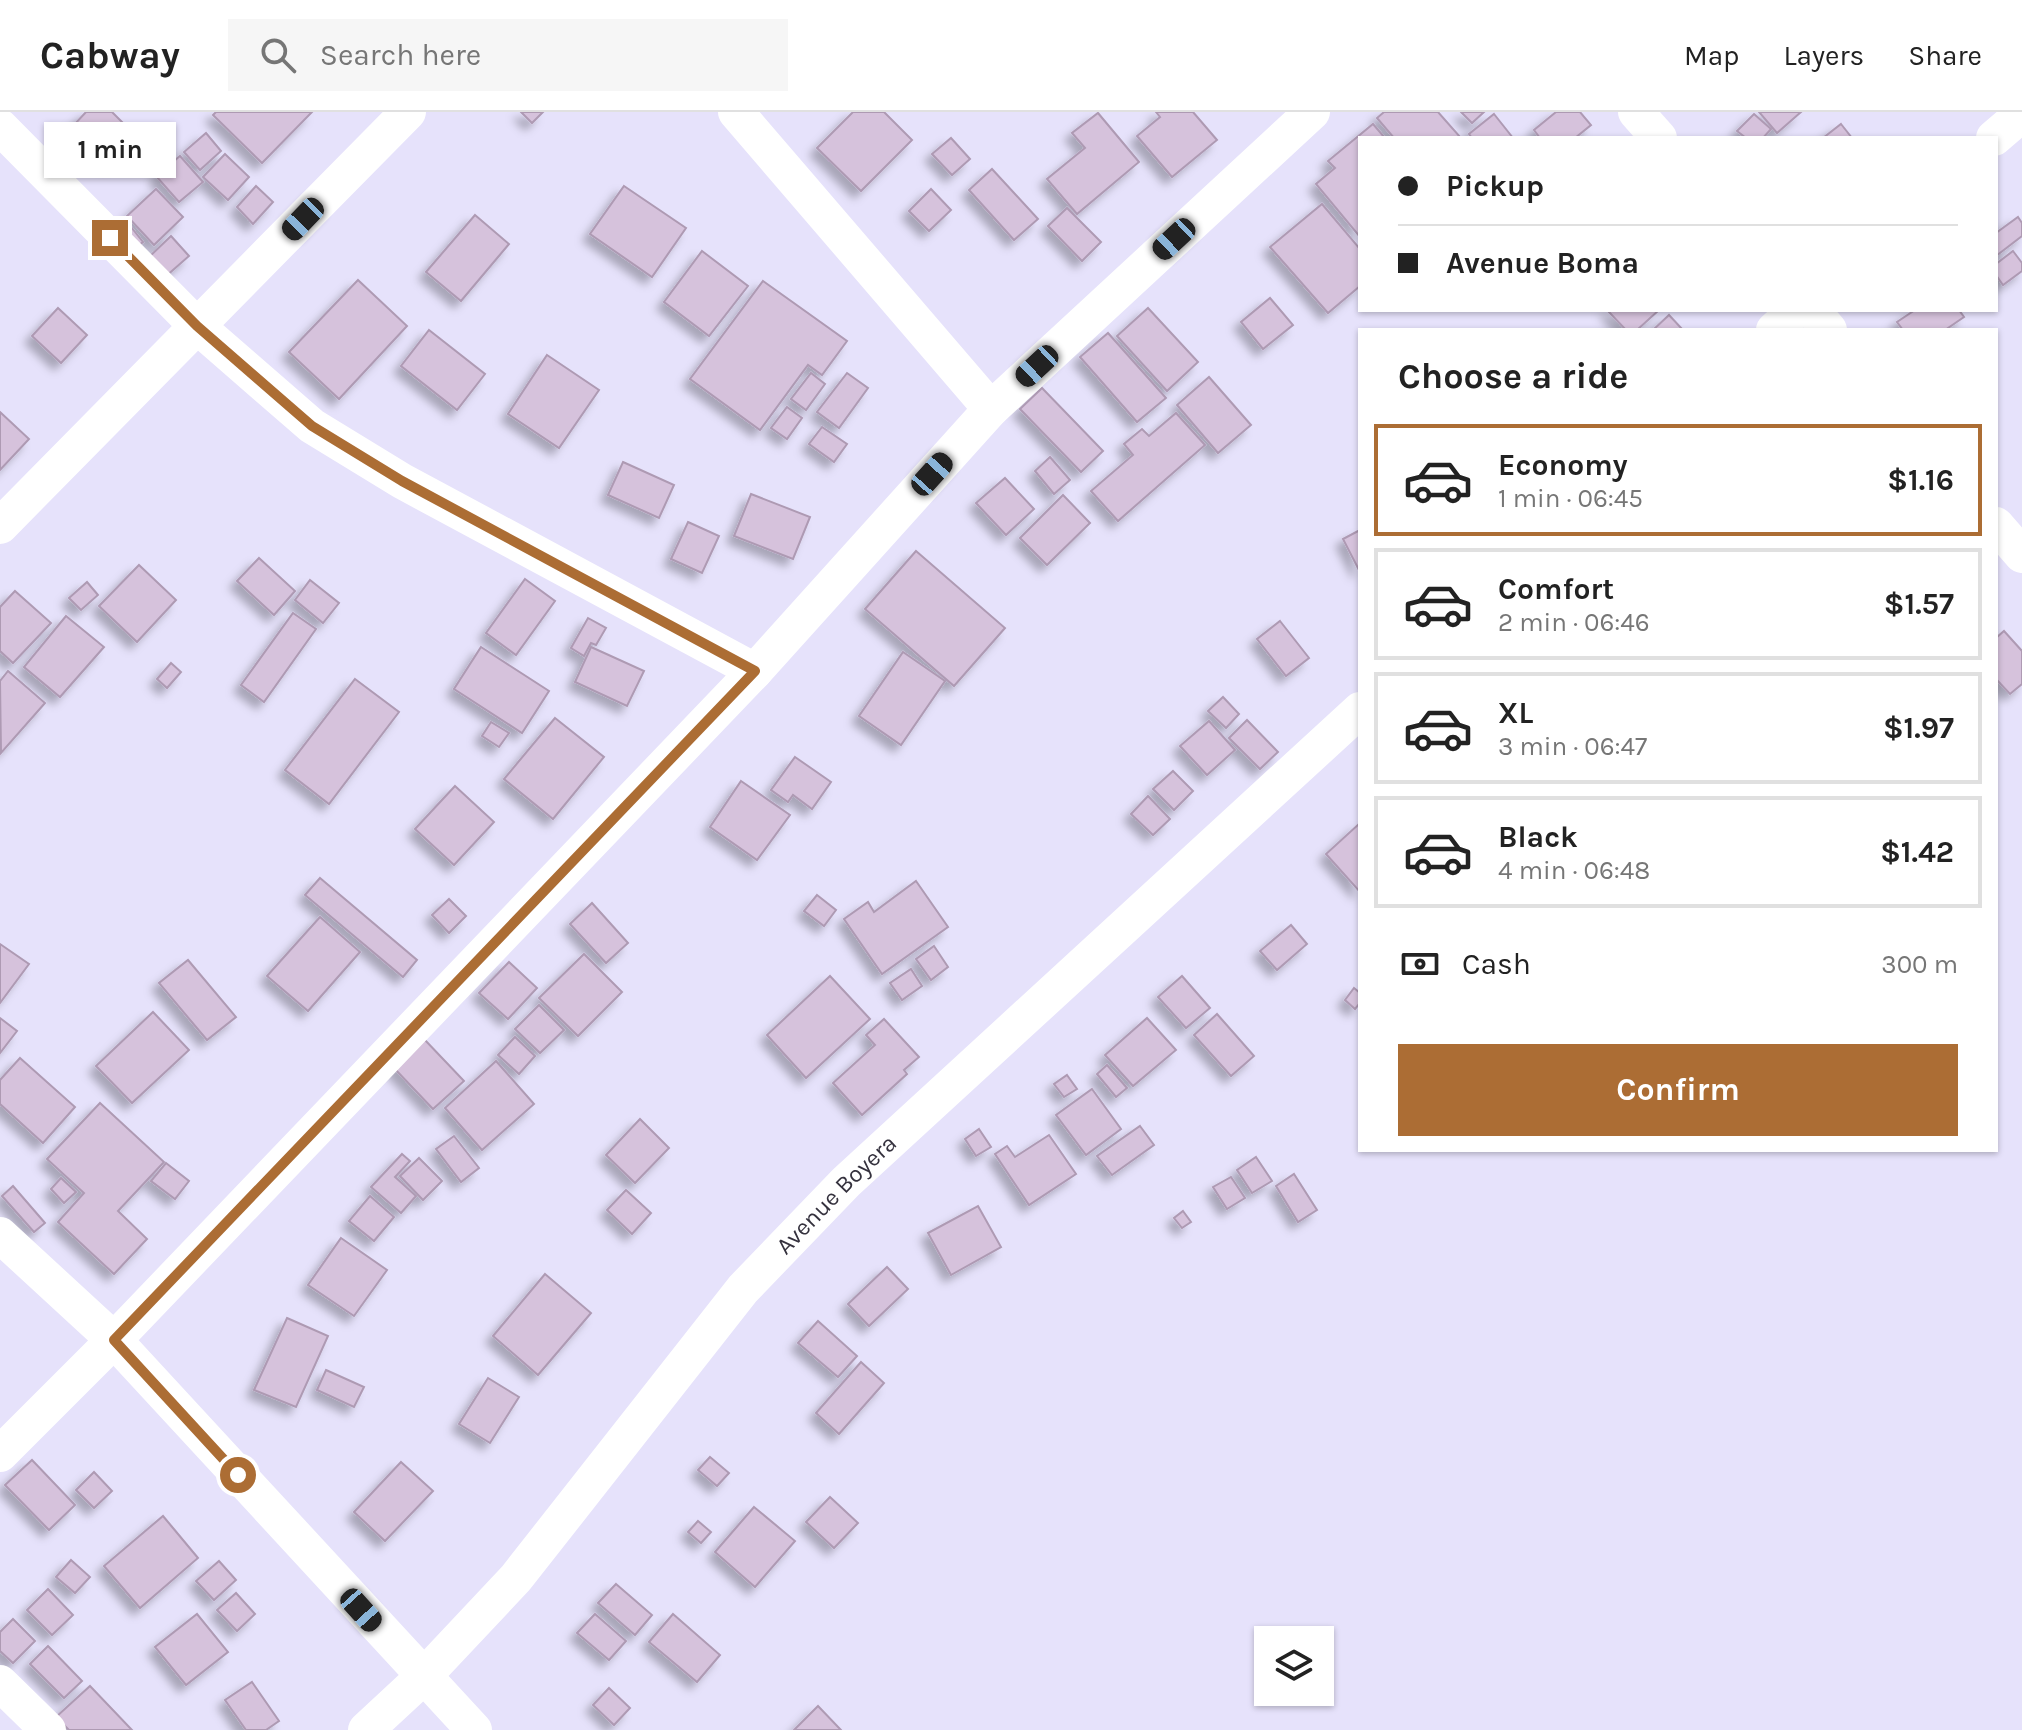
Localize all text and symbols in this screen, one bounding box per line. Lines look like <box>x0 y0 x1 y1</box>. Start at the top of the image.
search box <box>228 19 788 91</box>
text: Cabway <box>40 33 180 78</box>
icon: search <box>256 33 300 77</box>
text: Search here <box>320 37 481 73</box>
text: Map <box>1684 39 1739 72</box>
text: Layers <box>1783 39 1864 72</box>
text: Share <box>1908 39 1982 72</box>
callout: 1 min <box>44 122 176 178</box>
text: 1 min <box>77 134 143 165</box>
text: Pickup <box>1446 168 1544 204</box>
car <box>278 193 328 245</box>
car <box>1148 214 1200 264</box>
route end <box>92 220 128 256</box>
text: Avenue Boma <box>1446 245 1639 281</box>
car <box>1011 341 1063 391</box>
text: Choose a ride <box>1398 355 1628 397</box>
icon: car <box>1402 444 1474 516</box>
text: Economy <box>1498 447 1628 483</box>
car <box>907 448 957 500</box>
text: $1.16 <box>1887 462 1954 498</box>
text: 1 min · 06:45 <box>1498 483 1643 514</box>
icon: car <box>1402 568 1474 640</box>
text: Comfort <box>1498 571 1614 607</box>
text: $1.57 <box>1884 586 1954 622</box>
text: 2 min · 06:46 <box>1498 607 1650 638</box>
icon: car <box>1402 692 1474 764</box>
text: XL <box>1498 695 1533 731</box>
text: $1.97 <box>1883 710 1954 746</box>
text: 3 min · 06:47 <box>1498 731 1647 762</box>
icon: car <box>1402 816 1474 888</box>
text: Black <box>1498 819 1578 855</box>
text: $1.42 <box>1880 834 1954 870</box>
text: 4 min · 06:48 <box>1498 855 1650 886</box>
icon: cash <box>1398 942 1442 986</box>
text: Cash <box>1462 946 1531 982</box>
text: 300 m <box>1881 949 1958 980</box>
button: Confirm <box>1398 1044 1958 1136</box>
street label: Avenue Boyera <box>770 1129 902 1260</box>
route start <box>220 1457 256 1493</box>
car <box>336 1584 386 1636</box>
map controls <box>1254 1626 1334 1706</box>
button: layers <box>1254 1626 1334 1706</box>

